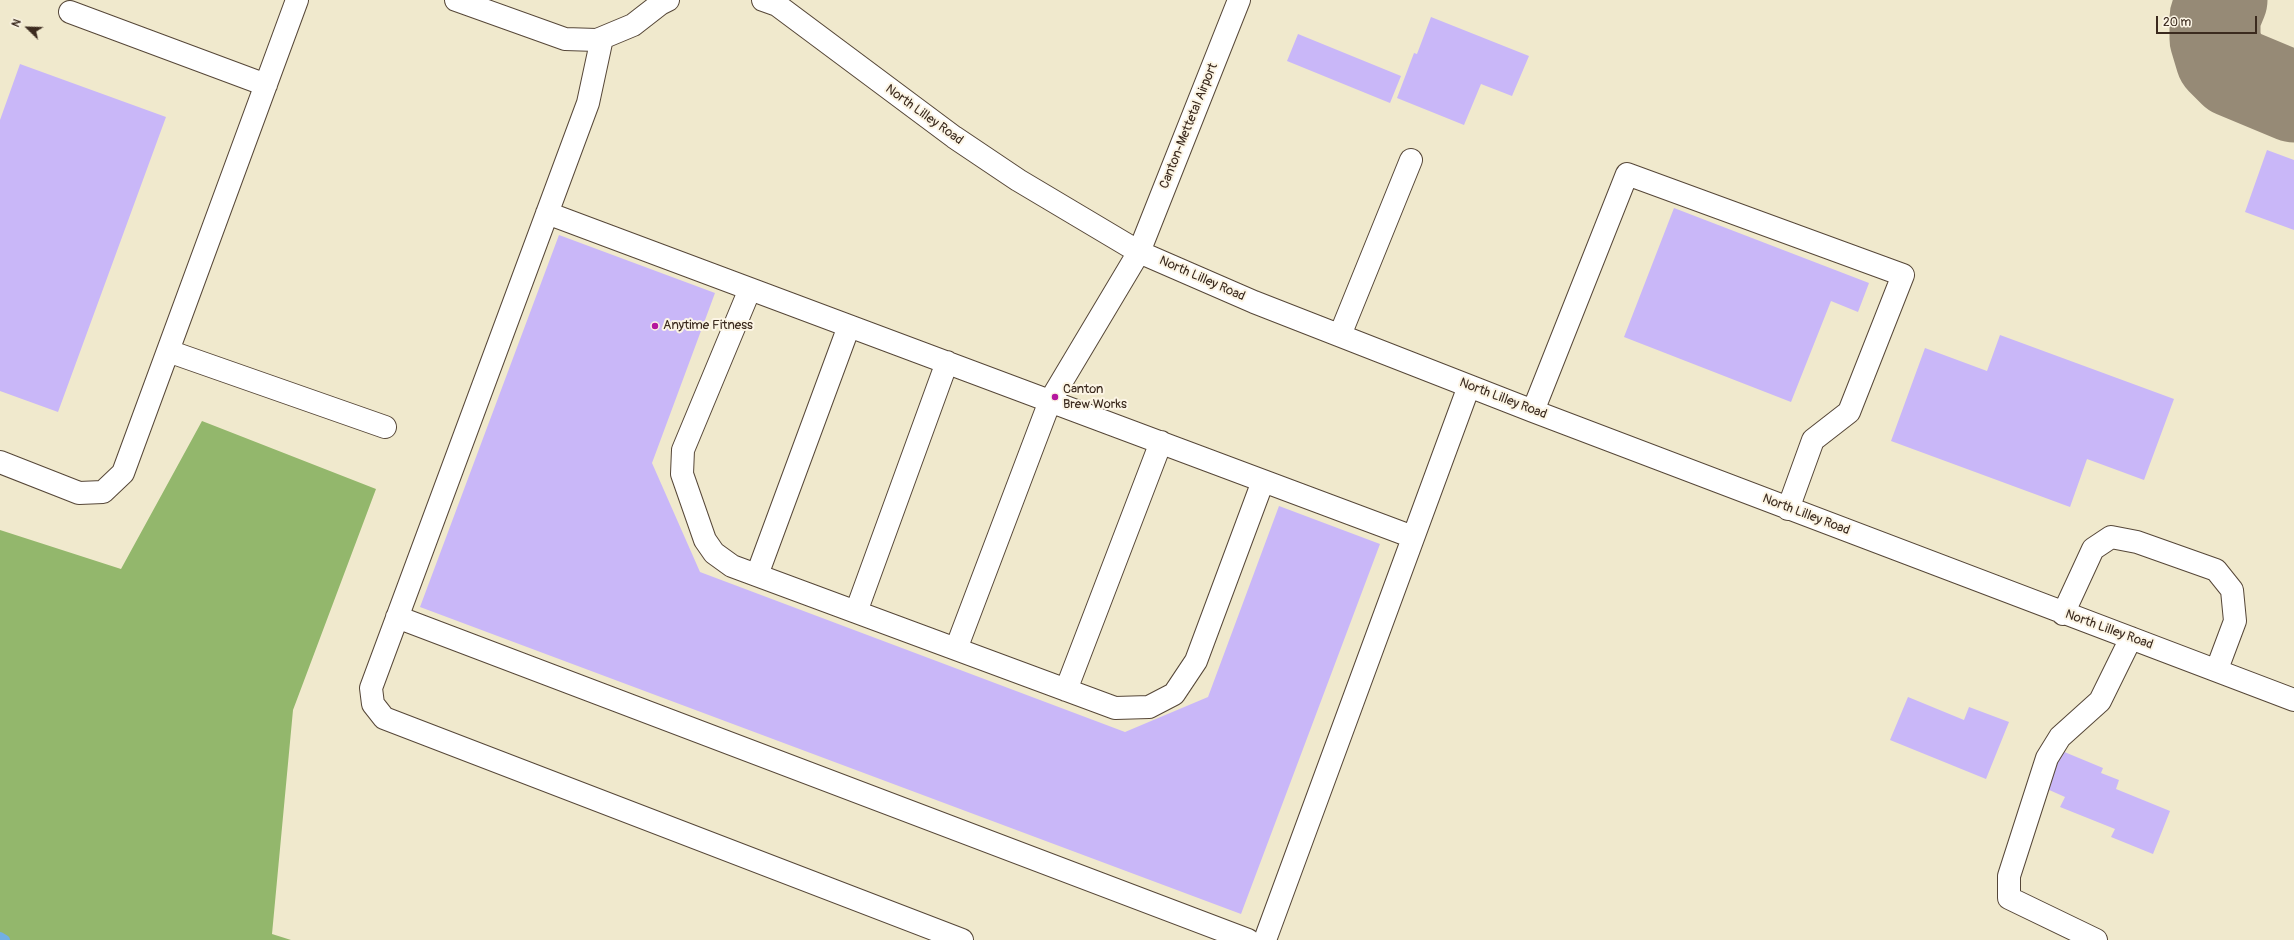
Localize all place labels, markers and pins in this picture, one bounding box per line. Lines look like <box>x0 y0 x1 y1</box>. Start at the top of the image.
place label: Anytime Fitness <box>663 318 753 334</box>
marker: Anytime Fitness <box>650 321 660 331</box>
place label: Canton Brew Works <box>1063 382 1127 413</box>
marker: Canton Brew Works <box>1050 392 1060 402</box>

